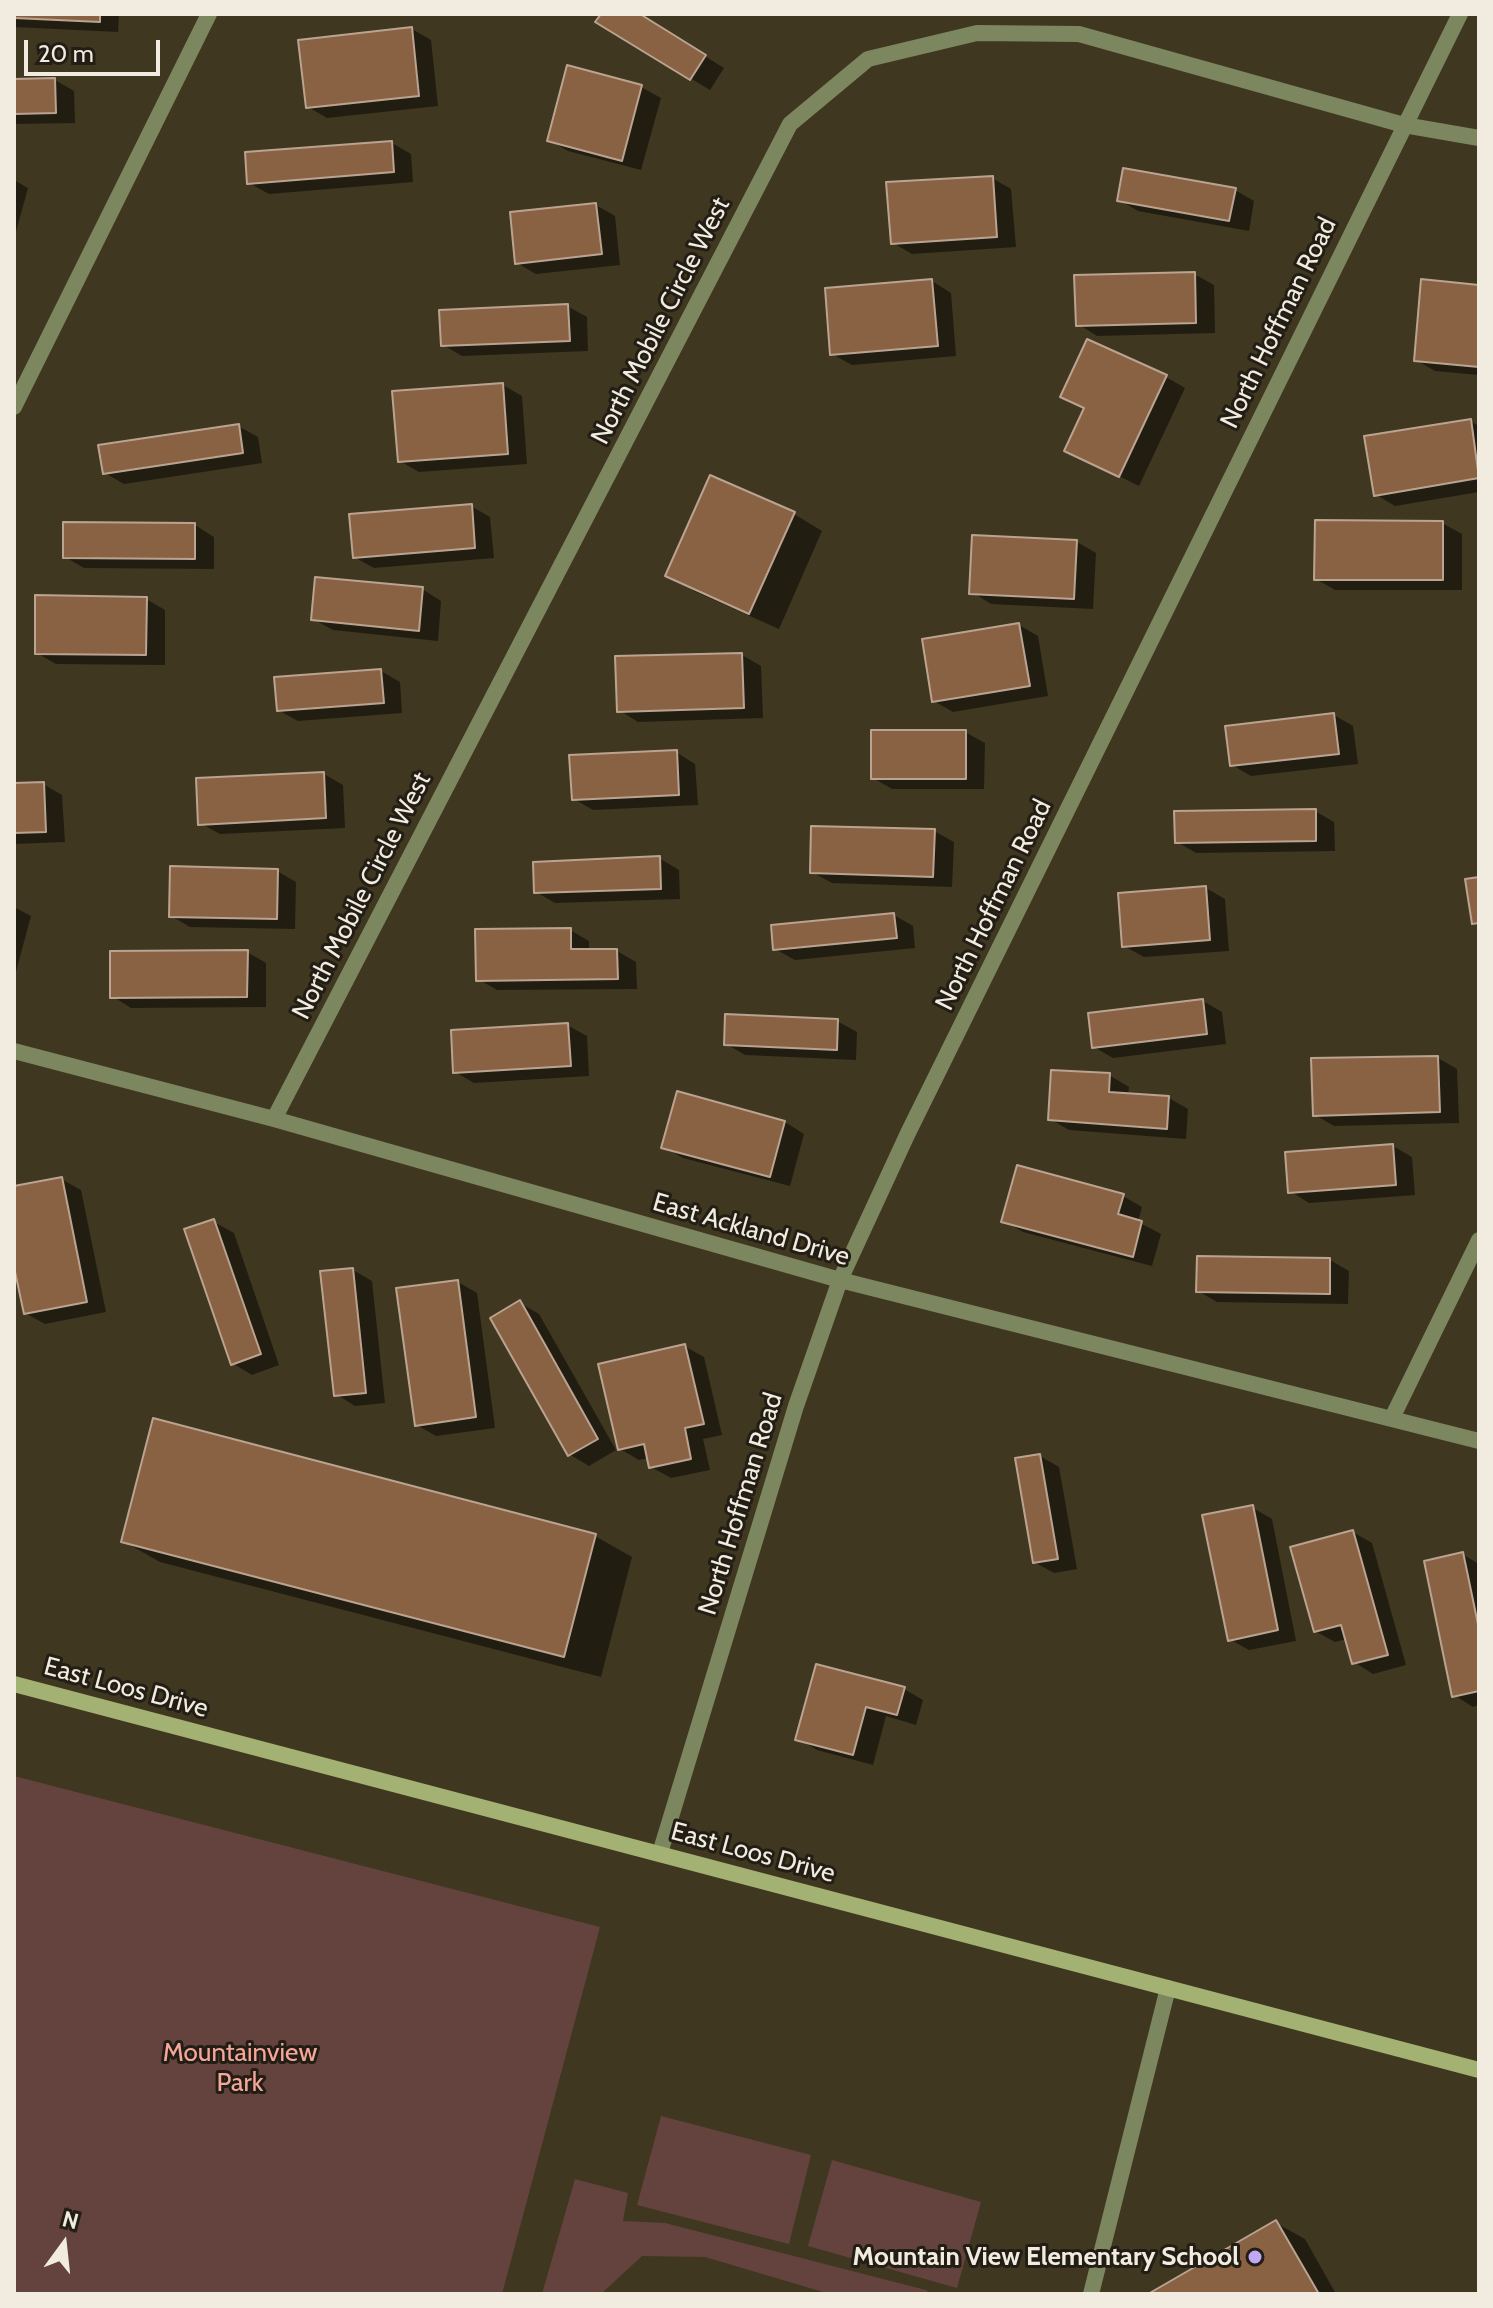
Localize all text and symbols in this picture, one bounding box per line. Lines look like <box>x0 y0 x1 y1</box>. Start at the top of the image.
scale bar <box>28 24 164 74</box>
text: 20 m <box>38 39 94 68</box>
street label: North Mobile Circle West <box>585 192 737 450</box>
street label: North Hoffman Road <box>1214 213 1344 433</box>
street label: North Mobile Circle West <box>286 767 438 1025</box>
street label: North Hoffman Road <box>929 795 1059 1015</box>
street label: East Ackland Drive <box>649 1187 853 1273</box>
street label: North Hoffman Road <box>692 1389 790 1619</box>
street label: East Loos Drive <box>41 1651 211 1725</box>
street label: East Loos Drive <box>668 1816 838 1890</box>
park label: Mountainview Park <box>163 2037 317 2098</box>
north arrow <box>24 2204 104 2284</box>
text: N <box>59 2205 81 2235</box>
place label: Mountain View Elementary School <box>853 2241 1239 2273</box>
marker: Mountain View Elementary School <box>1246 2248 1264 2266</box>

